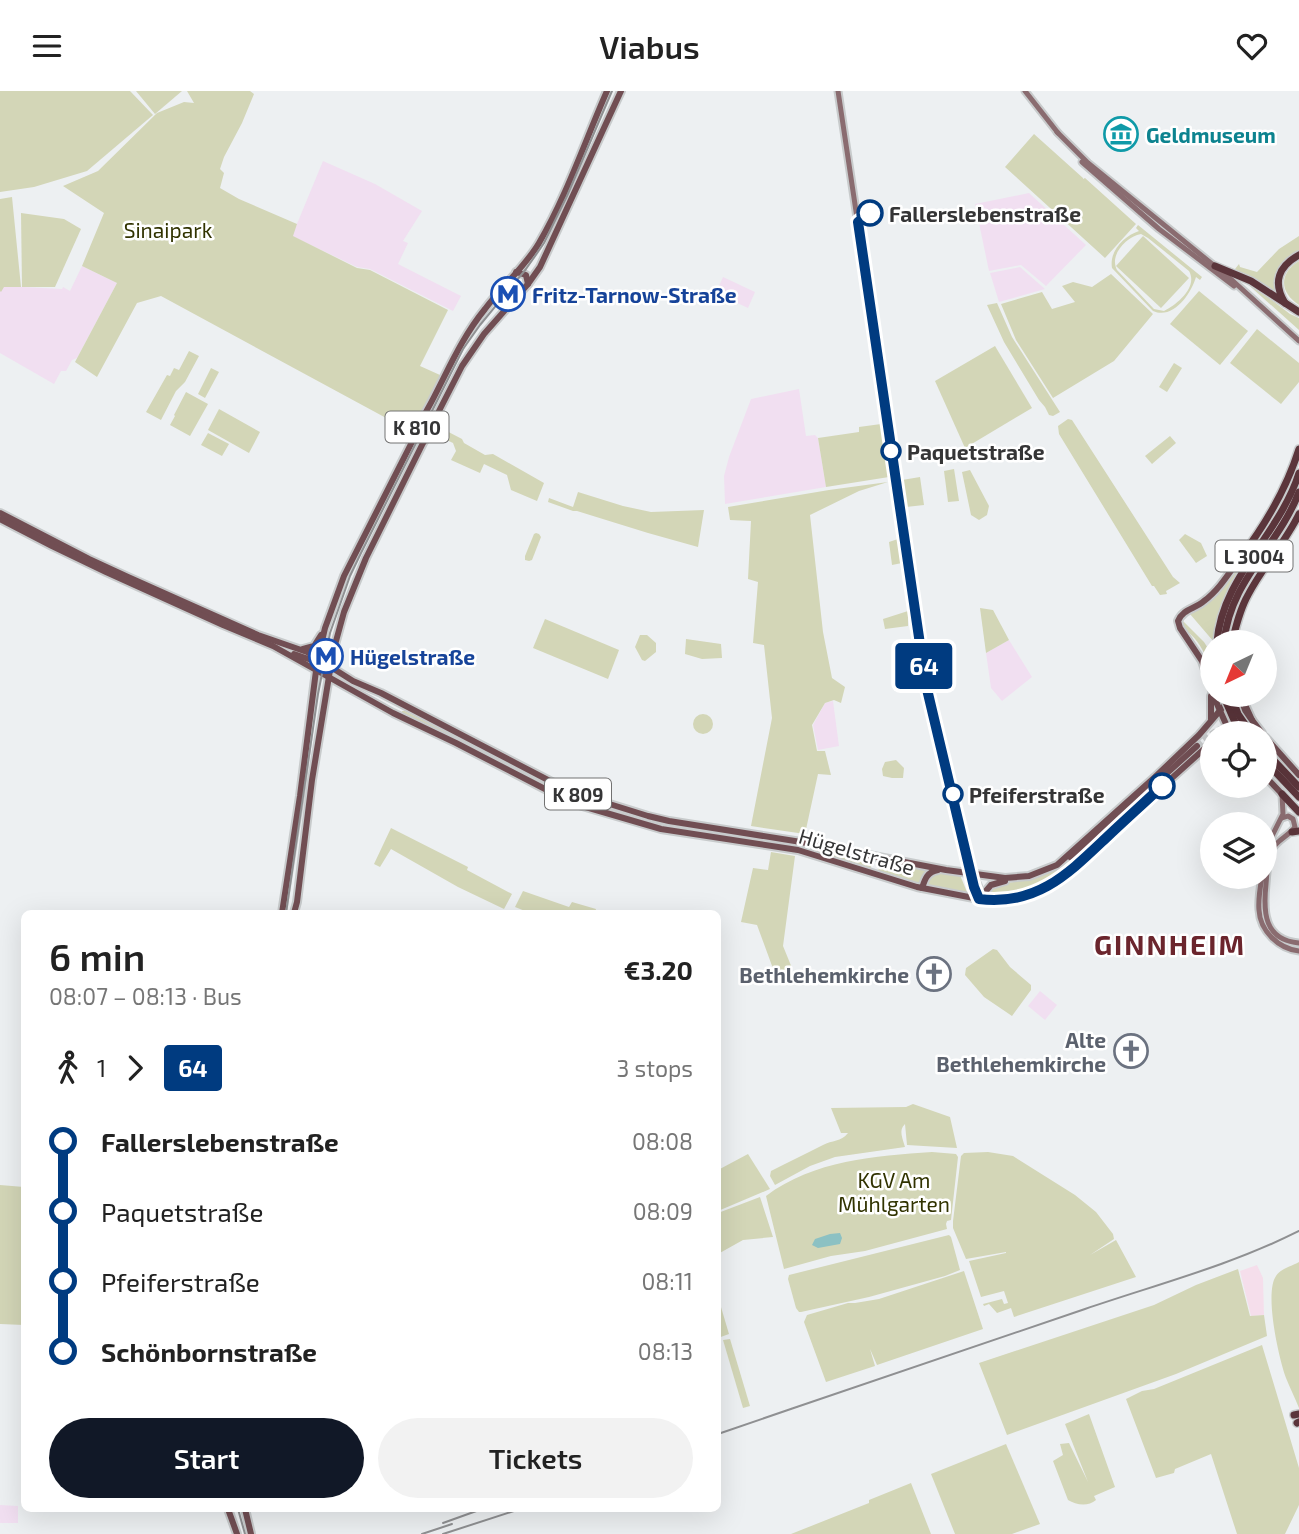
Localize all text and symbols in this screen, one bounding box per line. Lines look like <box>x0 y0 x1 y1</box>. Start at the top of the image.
icon: menu <box>28 27 66 65</box>
text: Viabus <box>599 27 700 65</box>
icon: heart <box>1233 27 1271 65</box>
museum icon: Geldmuseum <box>1102 115 1140 153</box>
place label: Geldmuseum <box>1146 122 1276 147</box>
marker: Fallerslebenstraße <box>857 200 883 226</box>
place label: Fallerslebenstraße <box>889 201 1081 226</box>
park label: Sinaipark <box>124 217 213 242</box>
metro station icon: Fritz-Tarnow-Straße <box>489 275 527 313</box>
place label: Fritz-Tarnow-Straße <box>532 282 737 307</box>
road number: K 810 <box>386 411 448 443</box>
place label: Paquetstraße <box>907 439 1045 464</box>
marker: Paquetstraße <box>881 441 901 461</box>
road number: L 3004 <box>1216 541 1292 571</box>
north arrow <box>1200 630 1278 707</box>
map controls <box>1200 630 1277 889</box>
metro station icon: Hügelstraße <box>307 637 345 675</box>
line badge: 64 <box>892 643 956 689</box>
place label: Hügelstraße <box>350 644 475 669</box>
text: 64 <box>909 651 939 680</box>
button: locate <box>1200 721 1277 798</box>
unlabelled marker <box>1149 773 1175 799</box>
road number: K 809 <box>545 779 611 809</box>
place label: Pfeiferstraße <box>969 782 1105 807</box>
marker: Pfeiferstraße <box>943 784 963 804</box>
button: layers <box>1200 812 1277 889</box>
street label: Hügelstraße <box>796 823 918 879</box>
district label: GINNHEIM <box>1094 927 1246 961</box>
text: 6 min <box>49 933 145 979</box>
text: €3.20 <box>624 954 693 985</box>
church icon: Bethlehemkirche <box>915 955 953 993</box>
place label: Bethlehemkirche <box>739 962 909 987</box>
text: 08:07 – 08:13 · Bus <box>49 982 242 1010</box>
place label: Alte Bethlehemkirche <box>936 1027 1106 1076</box>
church icon: Alte Bethlehemkirche <box>1112 1032 1150 1070</box>
icon: walk <box>49 1049 87 1087</box>
icon: forward <box>116 1049 154 1087</box>
text: 64 <box>178 1053 208 1082</box>
text: 1 <box>97 1054 106 1082</box>
text: 3 stops <box>617 1054 693 1082</box>
text: Fallerslebenstraße <box>101 1126 339 1157</box>
text: 08:08 <box>632 1127 693 1155</box>
park label: KGV Am Mühlgarten <box>838 1167 950 1216</box>
text: Paquetstraße <box>101 1196 263 1227</box>
text: 08:09 <box>633 1197 693 1225</box>
text: Pfeiferstraße <box>101 1266 260 1297</box>
text: 08:11 <box>641 1267 693 1295</box>
text: Schönbornstraße <box>101 1336 317 1367</box>
text: 08:13 <box>638 1337 693 1365</box>
button: Start <box>49 1418 364 1498</box>
button: Tickets <box>378 1418 693 1498</box>

